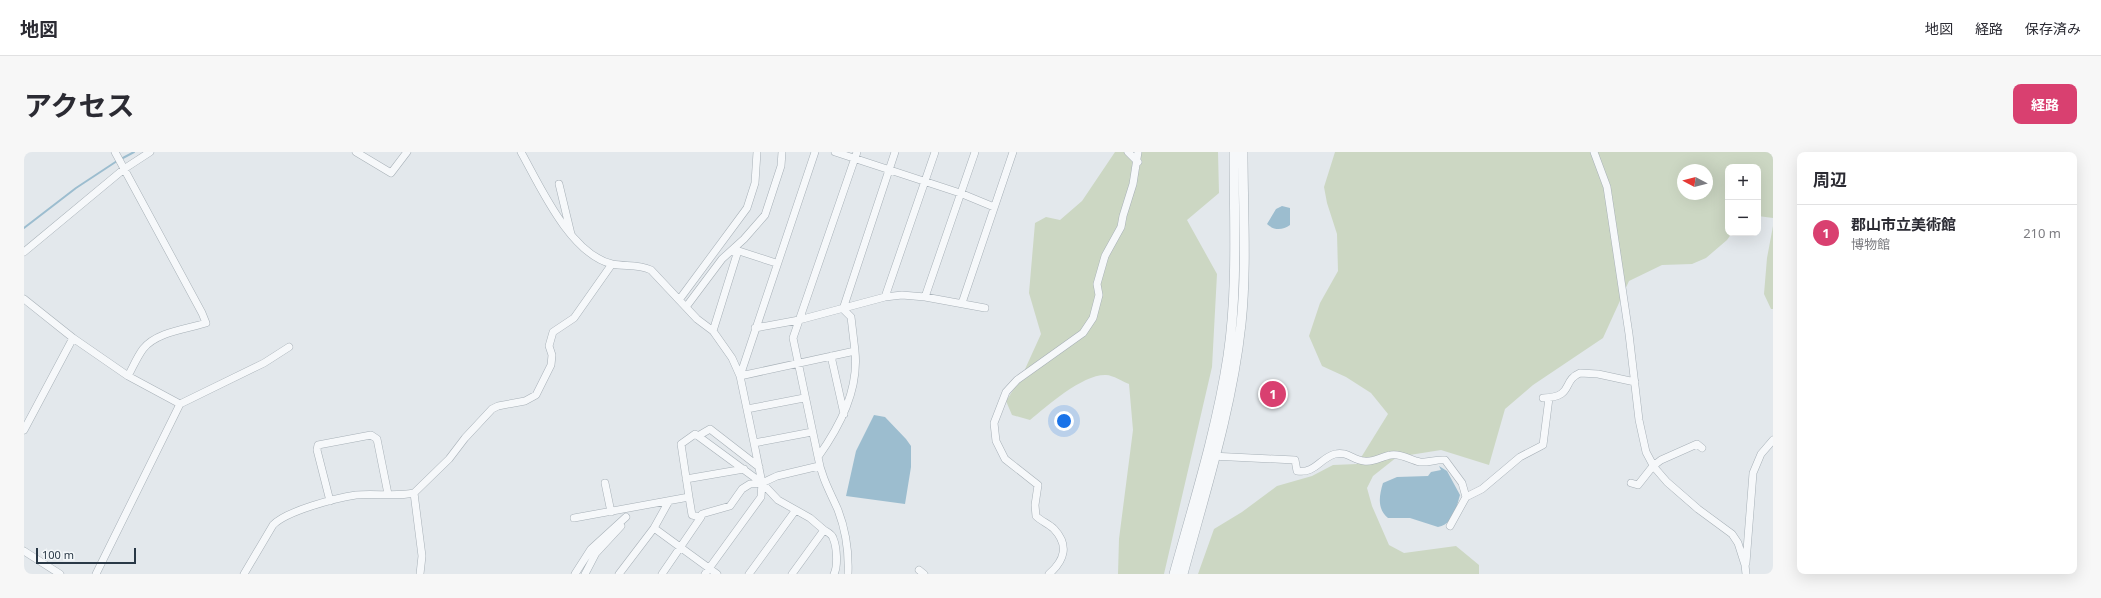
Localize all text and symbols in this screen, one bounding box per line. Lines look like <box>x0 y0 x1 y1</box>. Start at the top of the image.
text: 地図 <box>20 16 58 42</box>
text: 地図 <box>1925 19 1953 38</box>
text: 経路 <box>1975 19 2003 38</box>
text: 保存済み <box>2025 19 2081 38</box>
button: 経路 <box>2013 84 2077 124</box>
text: アクセス <box>24 86 135 124</box>
north arrow <box>1677 164 1713 200</box>
map controls <box>1725 164 1761 236</box>
button: + <box>1725 164 1761 200</box>
text: 周辺 <box>1813 168 1847 191</box>
button: − <box>1725 200 1761 236</box>
text: 郡山市立美術館 <box>1851 214 1956 234</box>
text: 1 <box>1822 224 1830 242</box>
text: 210 m <box>2023 224 2061 242</box>
text: 博物館 <box>1851 235 1890 253</box>
pin: 1 <box>1260 379 1286 409</box>
your location <box>1054 411 1074 431</box>
scale bar <box>36 546 136 565</box>
text: 100 m <box>42 547 74 562</box>

